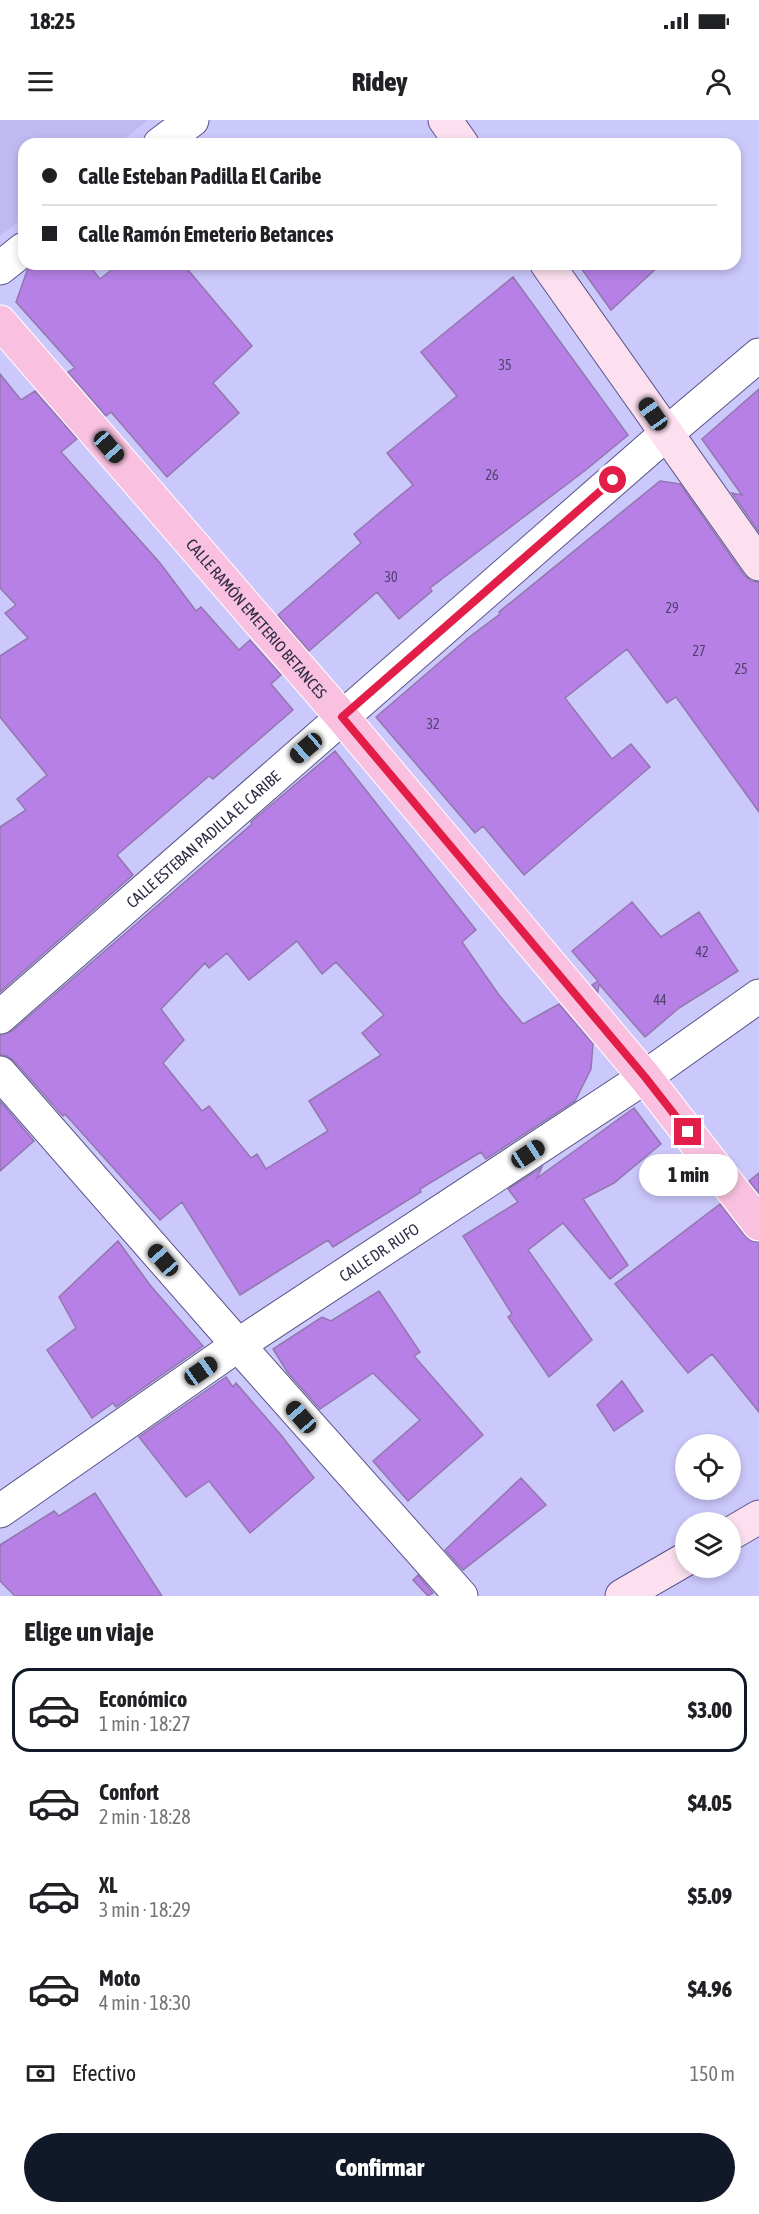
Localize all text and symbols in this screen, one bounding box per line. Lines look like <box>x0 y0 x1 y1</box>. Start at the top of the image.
text: 18:25 <box>30 8 75 34</box>
icon: menu <box>24 65 57 98</box>
icon: person <box>702 65 735 98</box>
text: Ridey <box>352 66 407 97</box>
text: Calle Esteban Padilla El Caribe <box>78 163 321 189</box>
text: Calle Ramón Emeterio Betances <box>78 221 333 247</box>
house number: 35 <box>498 357 512 373</box>
car <box>635 394 671 434</box>
car <box>90 428 128 466</box>
route start <box>599 466 626 493</box>
house number: 26 <box>485 467 499 483</box>
street label: CALLE RAMÓN EMETERIO BETANCES <box>183 535 331 702</box>
house number: 30 <box>384 569 398 585</box>
house number: 29 <box>665 600 679 616</box>
house number: 27 <box>692 643 706 659</box>
house number: 25 <box>734 661 748 677</box>
house number: 32 <box>426 716 440 732</box>
car <box>287 729 325 767</box>
street label: CALLE ESTEBAN PADILLA EL CARIBE <box>123 767 284 911</box>
house number: 42 <box>695 944 709 960</box>
house number: 44 <box>653 992 667 1008</box>
route end <box>674 1118 701 1145</box>
car <box>508 1137 548 1171</box>
callout: 1 min <box>638 1153 738 1195</box>
text: 1 min <box>668 1163 709 1186</box>
street label: CALLE DR. RUFO <box>336 1219 422 1285</box>
car <box>144 1241 182 1279</box>
car <box>181 1353 221 1389</box>
car <box>282 1398 320 1436</box>
map controls <box>675 1434 741 1578</box>
button: locate <box>675 1434 741 1500</box>
button: layers <box>675 1512 741 1578</box>
text: Elige un viaje <box>24 1616 154 1647</box>
icon: car <box>27 1683 81 1737</box>
text: Económico <box>99 1686 187 1712</box>
text: $3.00 <box>688 1697 732 1723</box>
text: 1 min · 18:27 <box>99 1712 191 1735</box>
icon: car <box>27 1776 81 1830</box>
text: Confort <box>99 1779 159 1805</box>
text: $4.05 <box>688 1790 732 1816</box>
text: 2 min · 18:28 <box>99 1805 191 1828</box>
icon: car <box>27 1869 81 1923</box>
text: XL <box>99 1872 117 1898</box>
text: $5.09 <box>688 1883 732 1909</box>
text: 3 min · 18:29 <box>99 1898 191 1921</box>
icon: car <box>27 1962 81 2016</box>
text: Moto <box>99 1965 141 1991</box>
text: $4.96 <box>688 1976 732 2002</box>
text: 4 min · 18:30 <box>99 1991 191 2014</box>
icon: cash <box>24 2057 57 2090</box>
text: Efectivo <box>72 2060 136 2086</box>
text: 150 m <box>690 2062 735 2085</box>
button: Confirmar <box>24 2133 735 2202</box>

